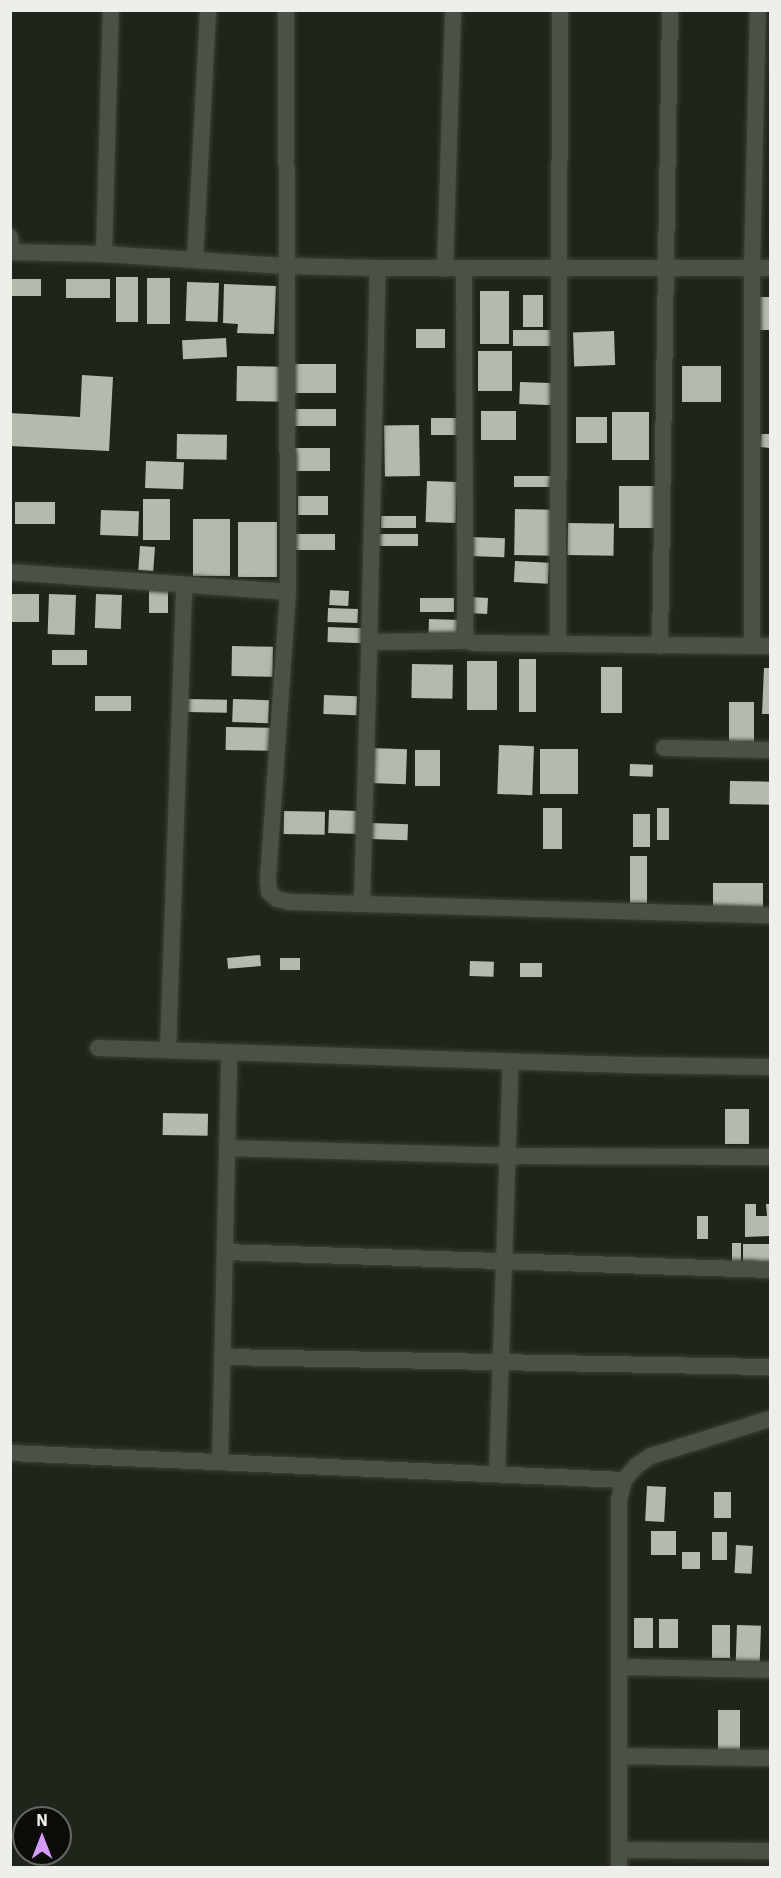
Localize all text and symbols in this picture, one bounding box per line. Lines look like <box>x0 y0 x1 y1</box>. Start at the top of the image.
north arrow <box>12 1806 72 1866</box>
text: N <box>36 1810 48 1830</box>

